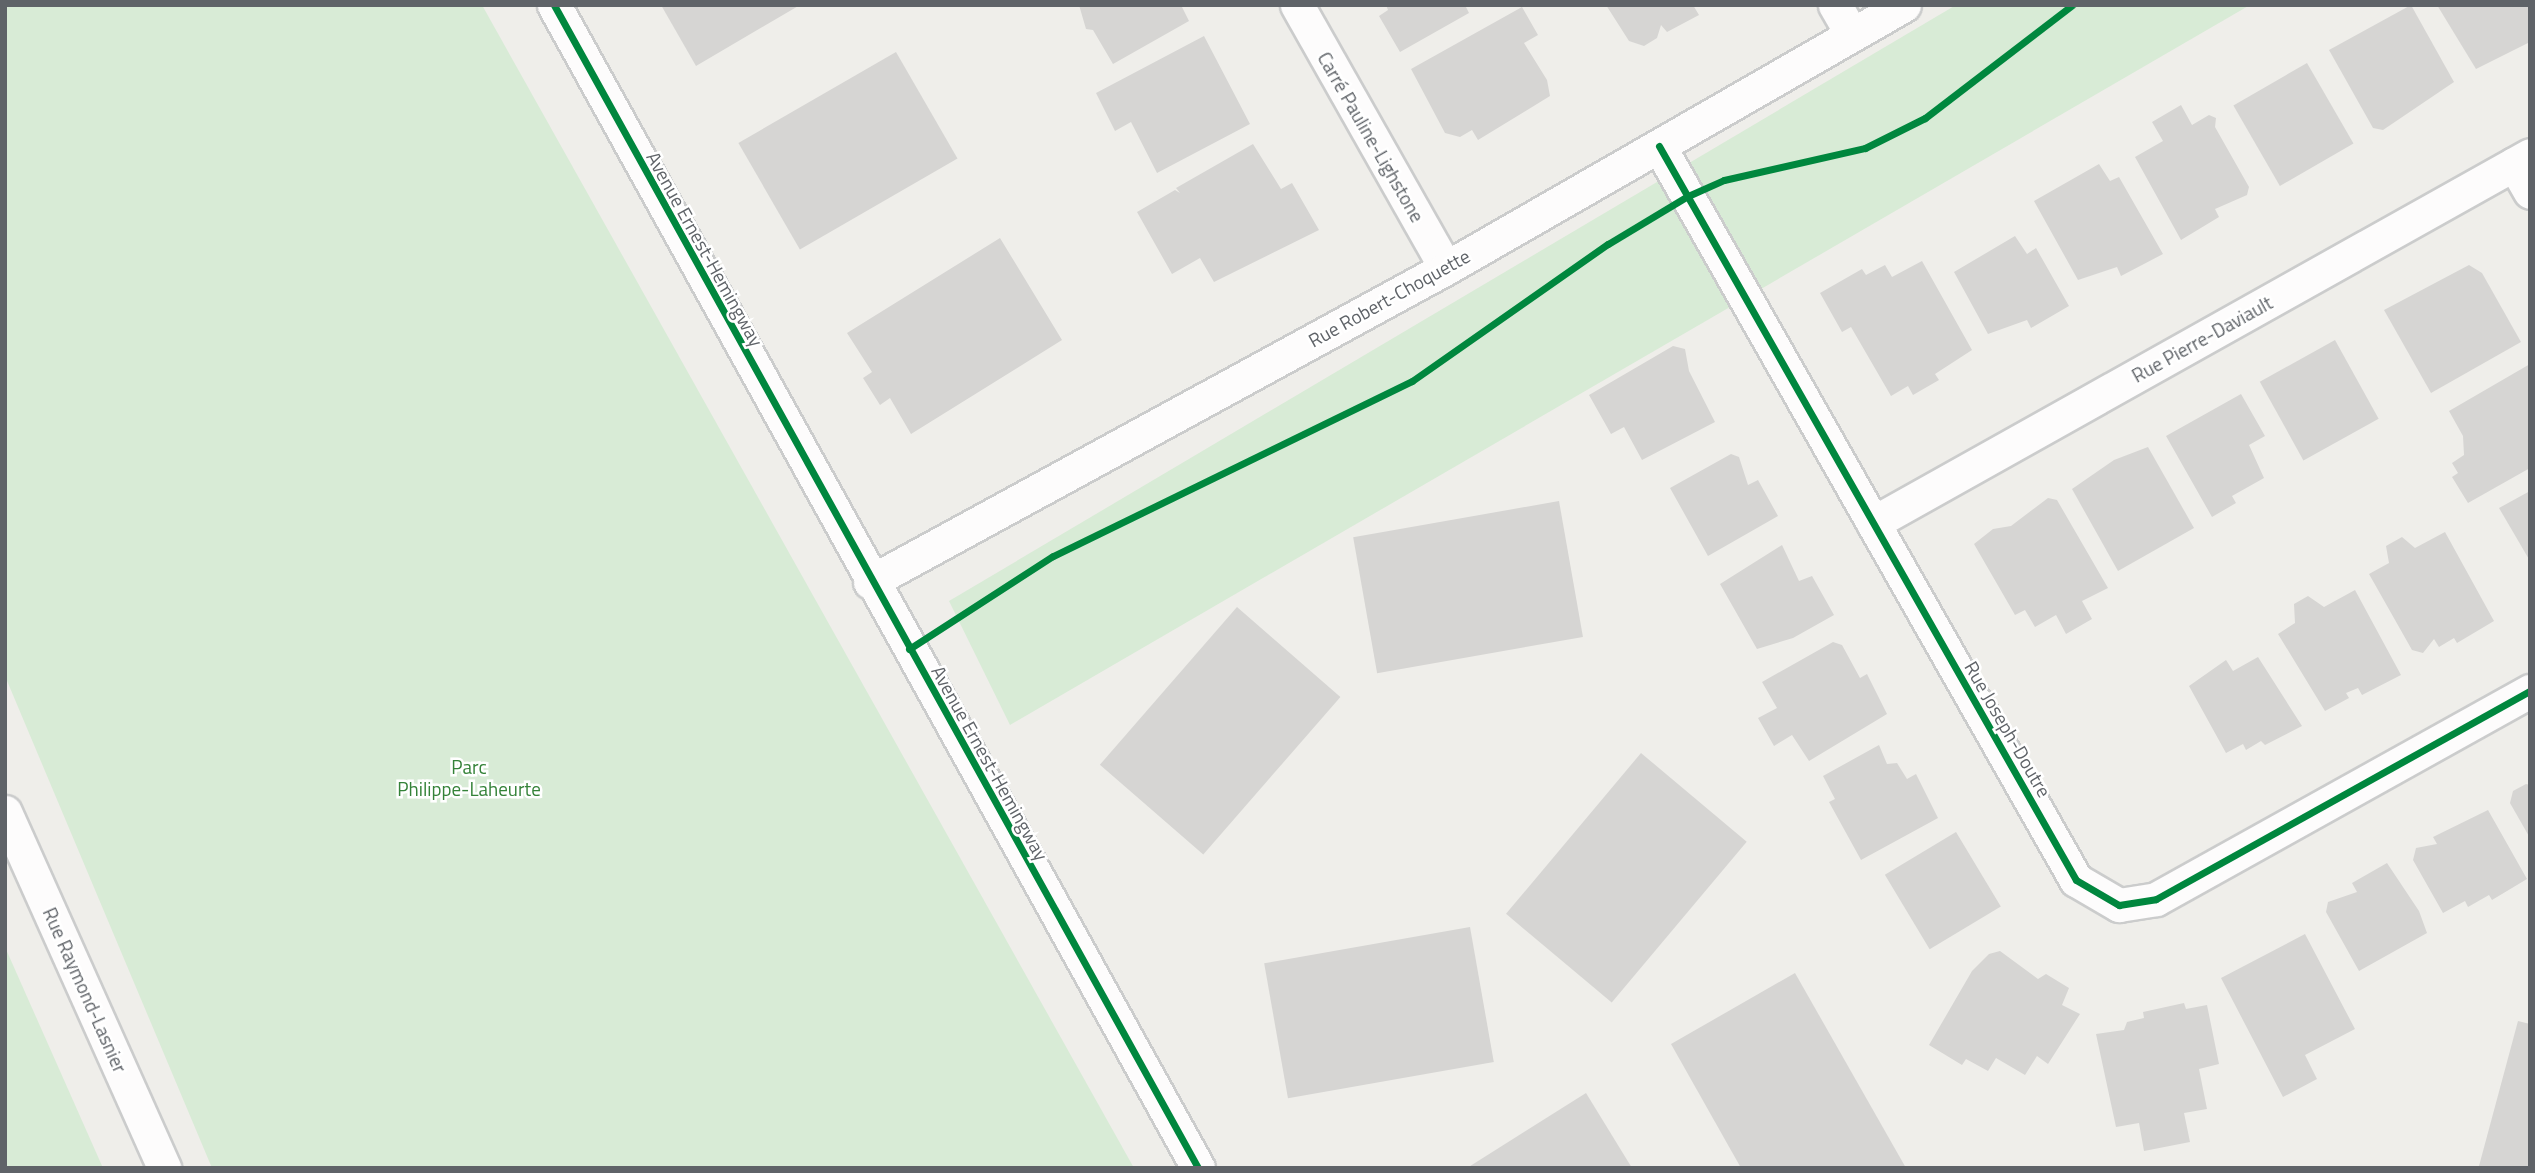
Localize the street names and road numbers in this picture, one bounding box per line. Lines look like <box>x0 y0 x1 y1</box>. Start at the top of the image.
street label: Carré Pauline-Lighstone <box>1313 48 1429 226</box>
street label: Avenue Ernest-Hemingway <box>642 148 768 350</box>
street label: Rue Robert-Choquette <box>1304 244 1474 352</box>
street label: Rue Pierre-Daviault <box>2128 291 2276 387</box>
street label: Rue Joseph-Doutre <box>1960 657 2056 801</box>
street label: Avenue Ernest-Hemingway <box>927 662 1053 864</box>
street label: Rue Raymond-Lasnier <box>38 904 132 1076</box>

